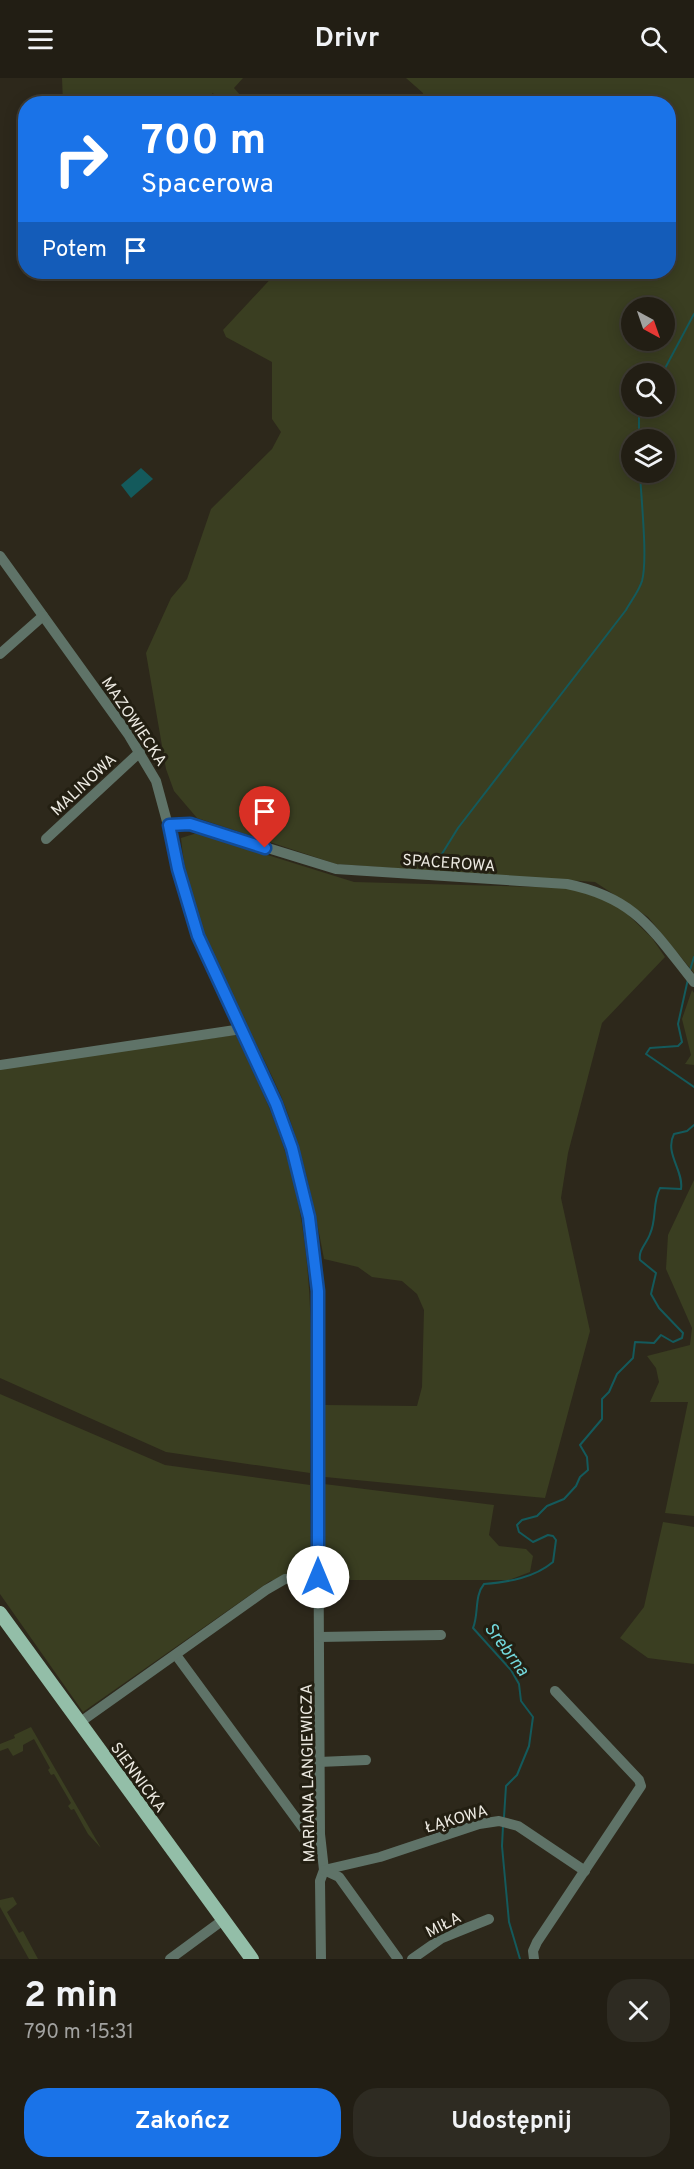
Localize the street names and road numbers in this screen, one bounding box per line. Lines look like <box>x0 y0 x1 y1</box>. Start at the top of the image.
street label: MAZOWIECKA <box>96 674 171 771</box>
street label: MALINOWA <box>47 750 121 821</box>
street label: SPACEROWA <box>402 851 496 877</box>
street label: MARIANA LANGIEWICZA <box>297 1683 321 1862</box>
street label: SIENNICKA <box>105 1739 170 1817</box>
street label: ŁĄKOWA <box>423 1801 490 1838</box>
street label: MIŁA <box>423 1908 465 1943</box>

